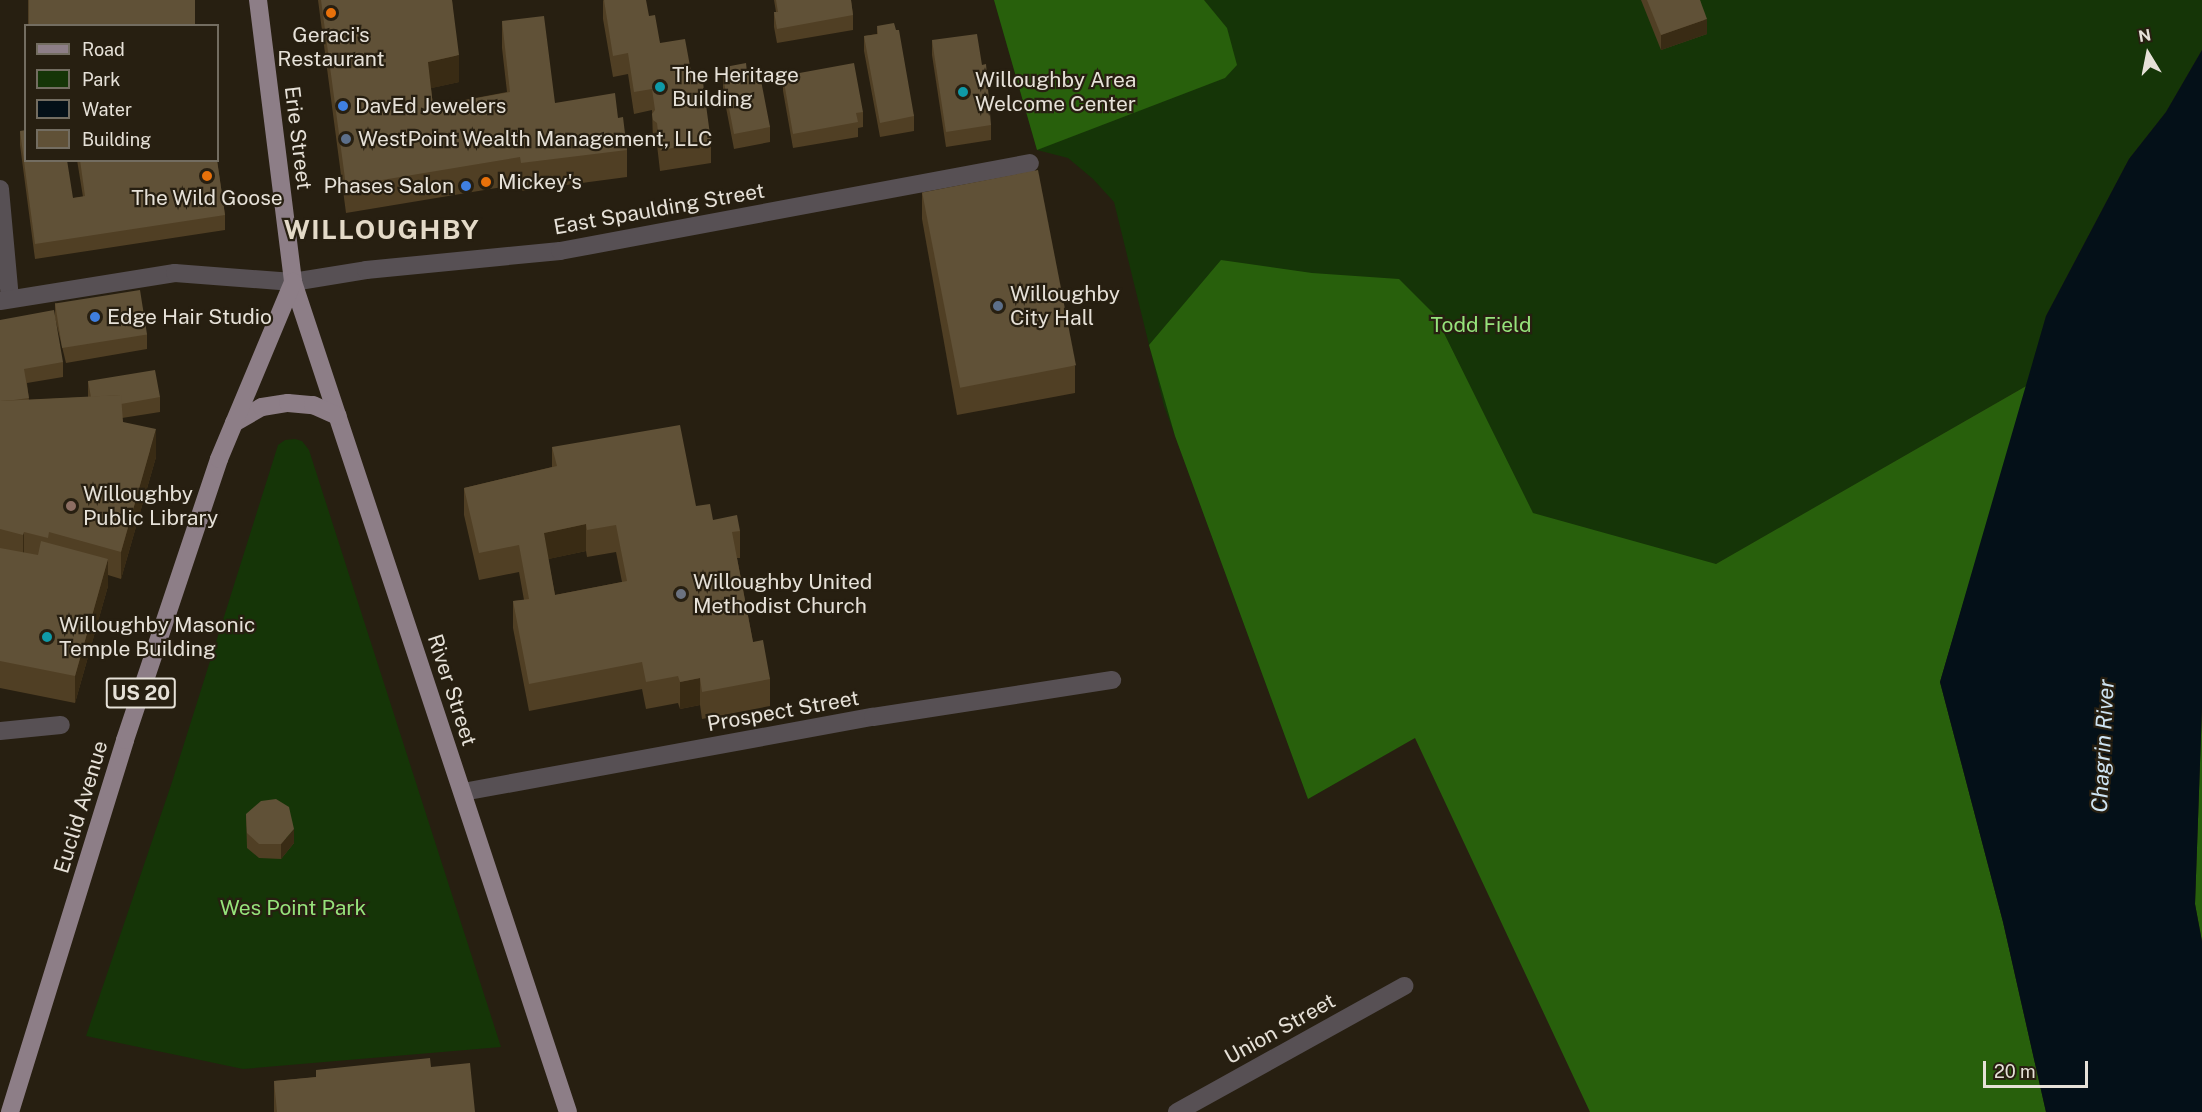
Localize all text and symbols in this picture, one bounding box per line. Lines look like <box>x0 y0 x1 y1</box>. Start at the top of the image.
marker: Geraci's Restaurant <box>324 6 338 20</box>
place label: Geraci's Restaurant <box>277 22 385 72</box>
legend <box>24 24 219 162</box>
north arrow <box>2118 24 2178 84</box>
text: N <box>2137 25 2153 46</box>
text: Road <box>82 39 125 60</box>
place label: The Heritage Building <box>672 62 799 112</box>
place label: Willoughby Area Welcome Center <box>975 67 1136 117</box>
text: Park <box>82 69 120 90</box>
marker: The Heritage Building <box>653 80 667 94</box>
street label: Erie Street <box>279 85 317 191</box>
marker: Willoughby Area Welcome Center <box>956 85 970 99</box>
place label: DavEd Jewelers <box>355 93 506 119</box>
text: Water <box>82 99 132 120</box>
marker: DavEd Jewelers <box>336 99 350 113</box>
place label: WestPoint Wealth Management, LLC <box>358 126 713 152</box>
text: Building <box>82 129 151 150</box>
marker: WestPoint Wealth Management, LLC <box>339 132 353 146</box>
marker: The Wild Goose <box>200 169 214 183</box>
place label: Mickey's <box>498 169 582 195</box>
place label: Phases Salon <box>323 173 454 199</box>
marker: Mickey's <box>479 175 493 189</box>
street label: East Spaulding Street <box>551 178 767 240</box>
marker: Phases Salon <box>459 179 473 193</box>
place label: The Wild Goose <box>131 185 283 211</box>
district label: WILLOUGHBY <box>284 214 480 246</box>
place label: Willoughby City Hall <box>1010 281 1120 331</box>
marker: Willoughby City Hall <box>991 299 1005 313</box>
place label: Edge Hair Studio <box>107 304 272 330</box>
marker: Edge Hair Studio <box>88 310 102 324</box>
park label: Todd Field <box>1431 312 1531 338</box>
place label: Willoughby Public Library <box>83 481 218 531</box>
marker: Willoughby Public Library <box>64 499 78 513</box>
place label: Willoughby United Methodist Church <box>693 569 872 619</box>
marker: Willoughby United Methodist Church <box>674 587 688 601</box>
place label: Willoughby Masonic Temple Building <box>59 612 255 662</box>
marker: Willoughby Masonic Temple Building <box>40 630 54 644</box>
street label: River Street <box>422 631 482 749</box>
road number: US 20 <box>105 676 177 710</box>
water label: Chagrin River <box>2086 679 2120 813</box>
street label: Prospect Street <box>705 685 861 737</box>
street label: Euclid Avenue <box>49 738 113 876</box>
park label: Wes Point Park <box>220 895 366 921</box>
street label: Union Street <box>1220 988 1340 1070</box>
scale bar <box>1986 1049 2091 1087</box>
text: 20 m <box>1994 1061 2036 1082</box>

